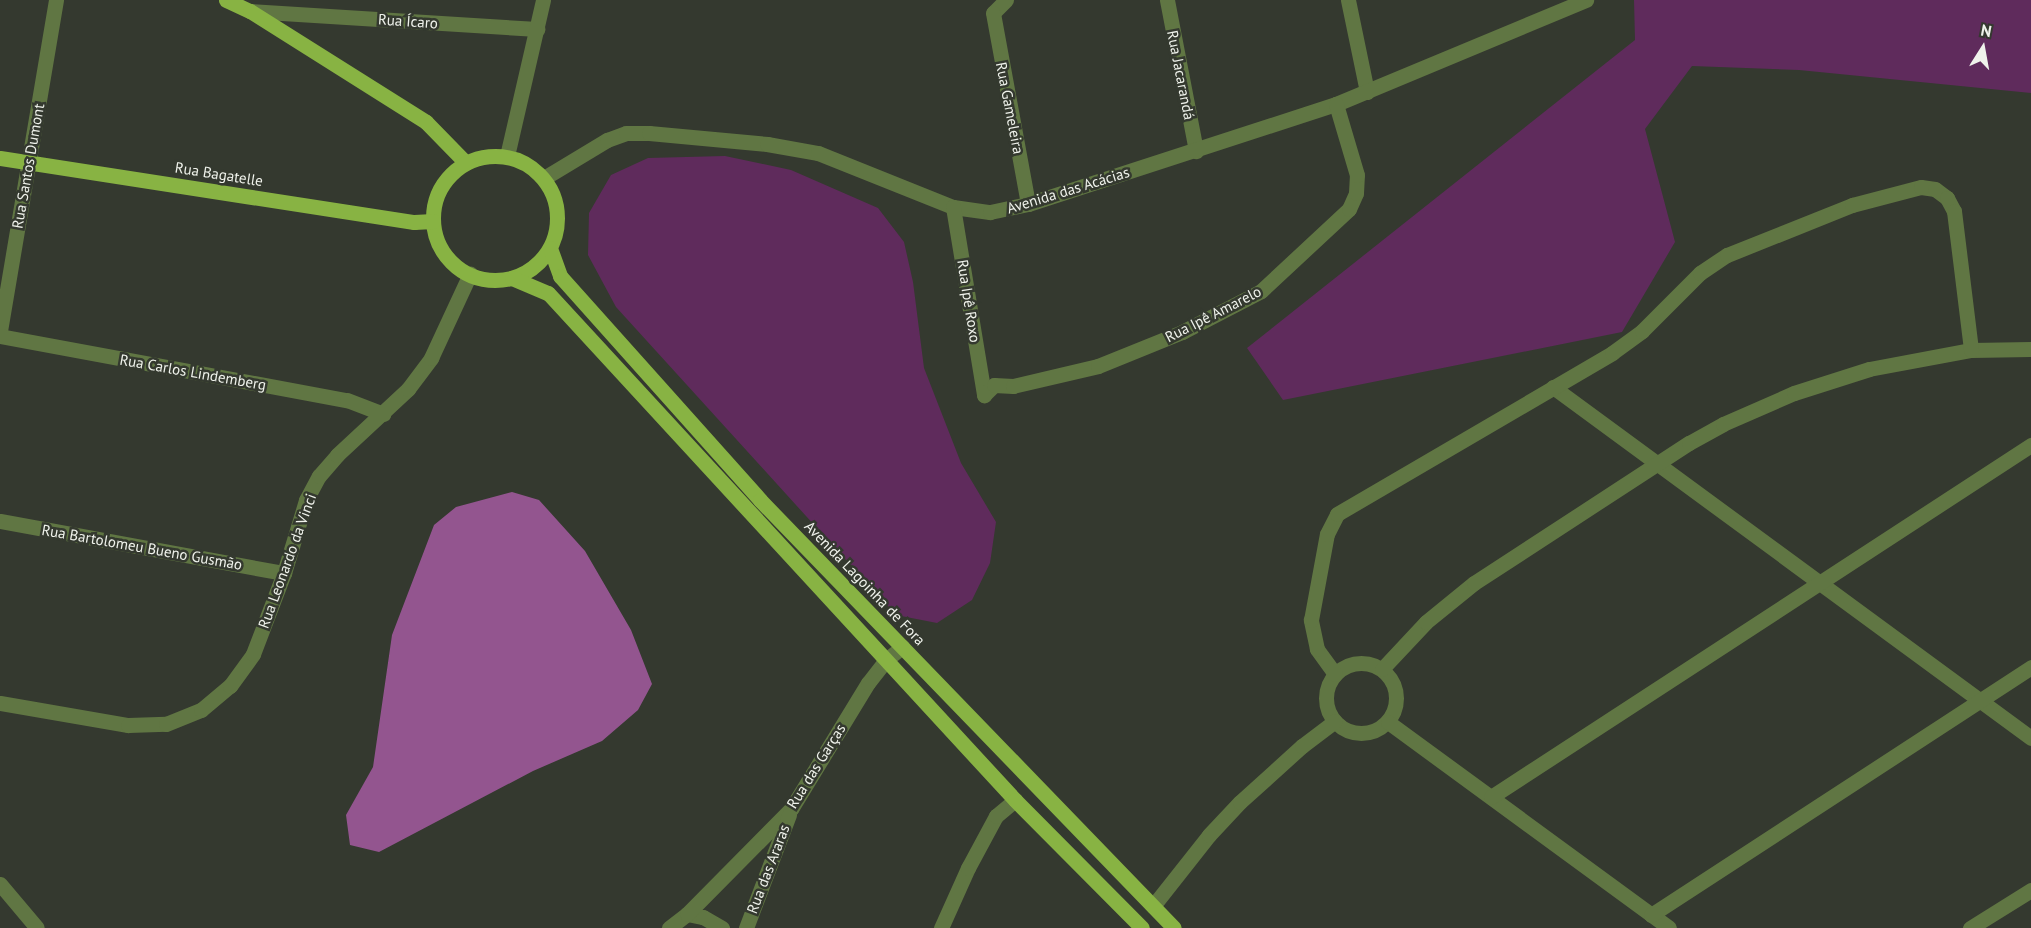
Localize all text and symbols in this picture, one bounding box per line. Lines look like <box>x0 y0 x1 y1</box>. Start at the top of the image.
street label: Rua Ícaro <box>377 10 439 32</box>
north arrow <box>1953 18 2013 78</box>
text: N <box>1979 20 1993 41</box>
street label: Rua Jacarandá <box>1164 29 1198 121</box>
street label: Rua Gameleira <box>992 60 1028 156</box>
street label: Rua Santos Dumont <box>8 102 48 230</box>
street label: Rua Bagatelle <box>174 158 264 190</box>
street label: Avenida das Acácias <box>1004 163 1132 217</box>
street label: Rua Ipê Roxo <box>954 258 984 344</box>
street label: Rua Ipê Amarelo <box>1162 282 1264 346</box>
street label: Rua Carlos Lindemberg <box>118 350 268 394</box>
street label: Rua Leonardo da Vinci <box>254 491 320 631</box>
street label: Avenida Lagoinha de Fora <box>801 517 929 649</box>
street label: Rua Bartolomeu Bueno Gusmão <box>40 520 244 574</box>
street label: Rua das Garças <box>783 720 849 812</box>
street label: Rua das Araras <box>743 822 793 916</box>

